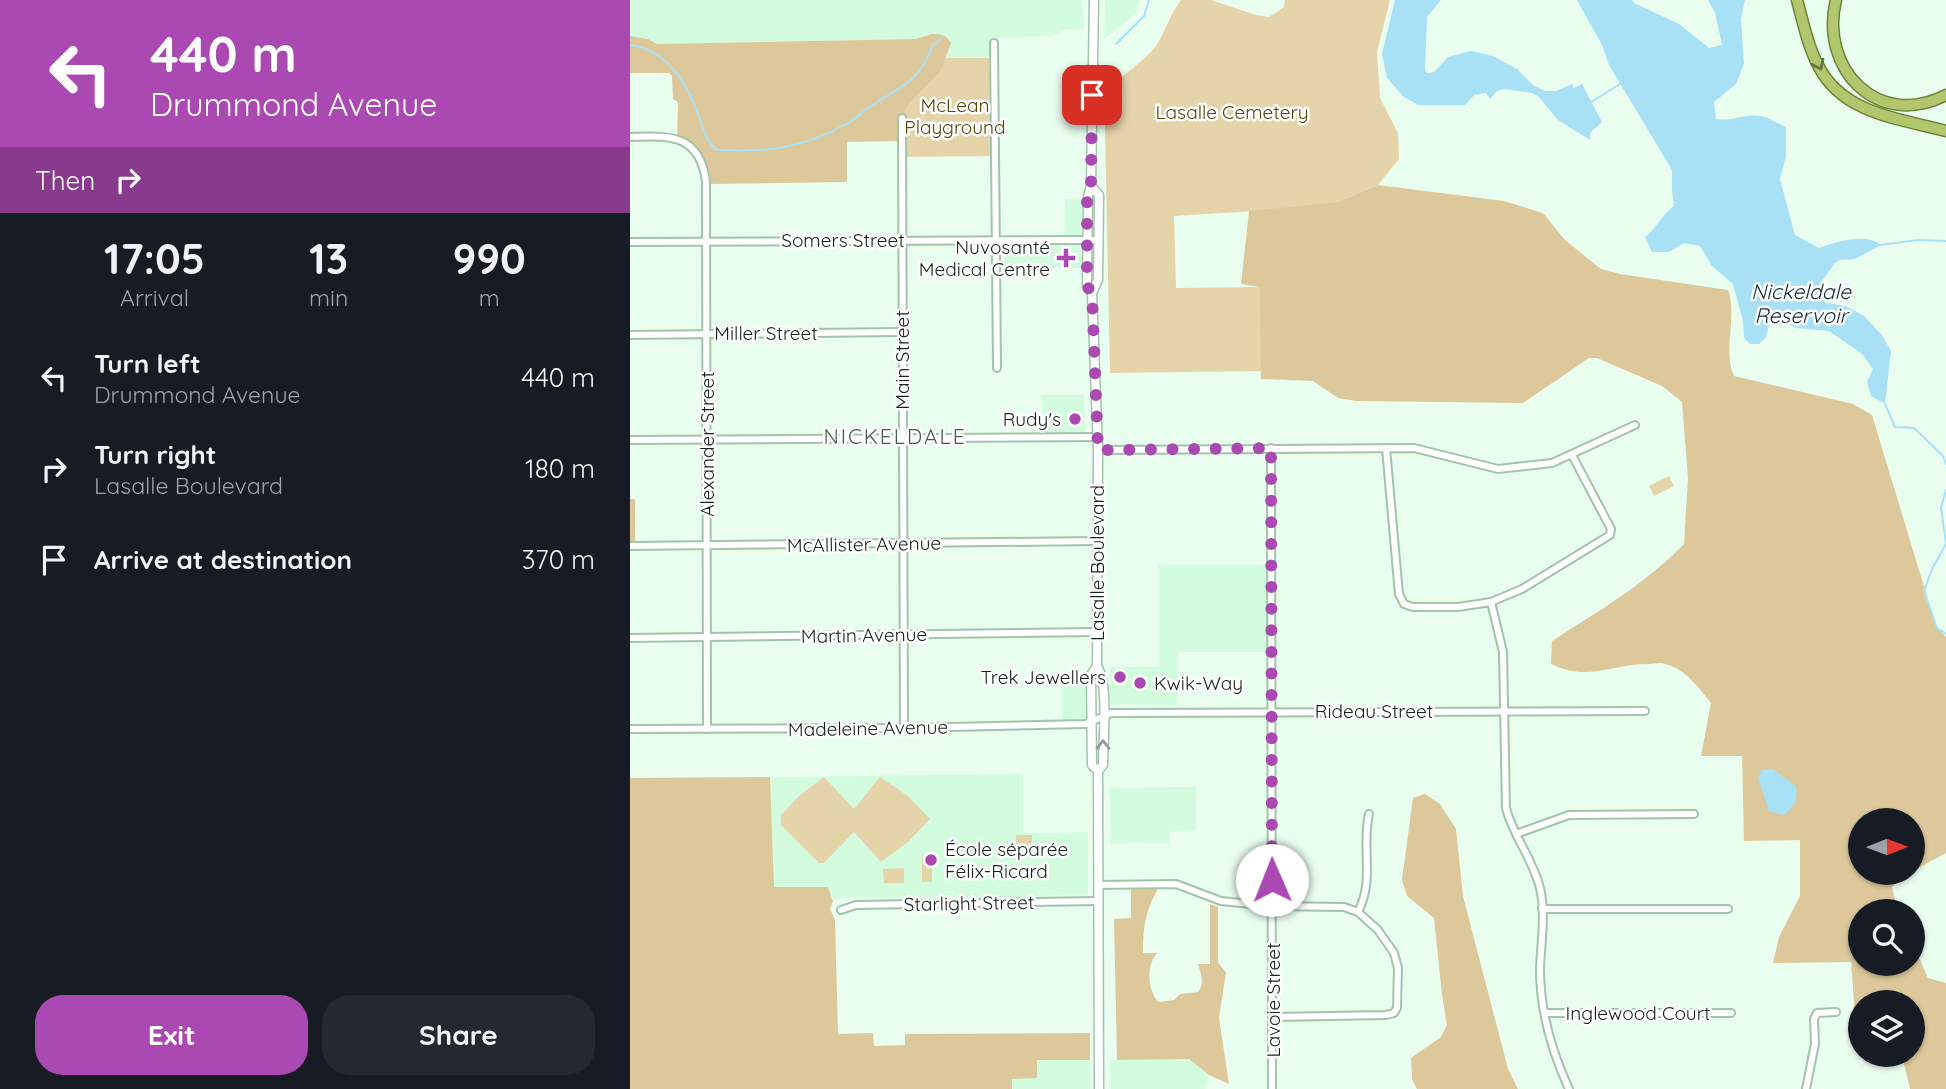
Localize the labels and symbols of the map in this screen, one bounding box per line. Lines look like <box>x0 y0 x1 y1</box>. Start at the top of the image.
one-way arrow <box>1810 58 1824 70</box>
pin <box>1062 65 1122 125</box>
park label: McLean Playground <box>904 93 1006 139</box>
park label: Lasalle Cemetery <box>1155 100 1309 124</box>
street label: Somers Street <box>781 228 905 252</box>
place label: Nuvosanté Medical Centre <box>919 235 1050 281</box>
marker: Nuvosanté Medical Centre <box>1056 248 1076 268</box>
water label: Nickeldale Reservoir <box>1751 278 1852 328</box>
street label: Main Street <box>890 310 914 410</box>
street label: Miller Street <box>714 321 818 345</box>
street label: Alexander Street <box>695 371 719 517</box>
place label: Rudy's <box>1003 407 1061 431</box>
marker: Rudy's <box>1067 411 1083 427</box>
district label: NICKELDALE <box>823 423 967 449</box>
street label: Lasalle Boulevard <box>1085 485 1109 641</box>
street label: McAllister Avenue <box>787 531 941 557</box>
street label: Martin Avenue <box>801 622 927 648</box>
place label: Trek Jewellers <box>981 665 1106 689</box>
marker: Trek Jewellers <box>1112 669 1128 685</box>
place label: Kwik-Way <box>1154 671 1243 695</box>
marker: Kwik-Way <box>1132 675 1148 691</box>
street label: Rideau Street <box>1315 699 1433 723</box>
street label: Madeleine Avenue <box>788 715 948 741</box>
one-way arrow <box>1095 739 1111 749</box>
north arrow <box>1848 808 1925 886</box>
place label: École séparée Félix-Ricard <box>945 837 1068 883</box>
position arrow <box>1235 843 1309 917</box>
marker: École séparée Félix-Ricard <box>923 852 939 868</box>
street label: Starlight Street <box>904 890 1034 916</box>
street label: Lavoie Street <box>1261 943 1285 1057</box>
street label: Inglewood Court <box>1566 1001 1710 1025</box>

